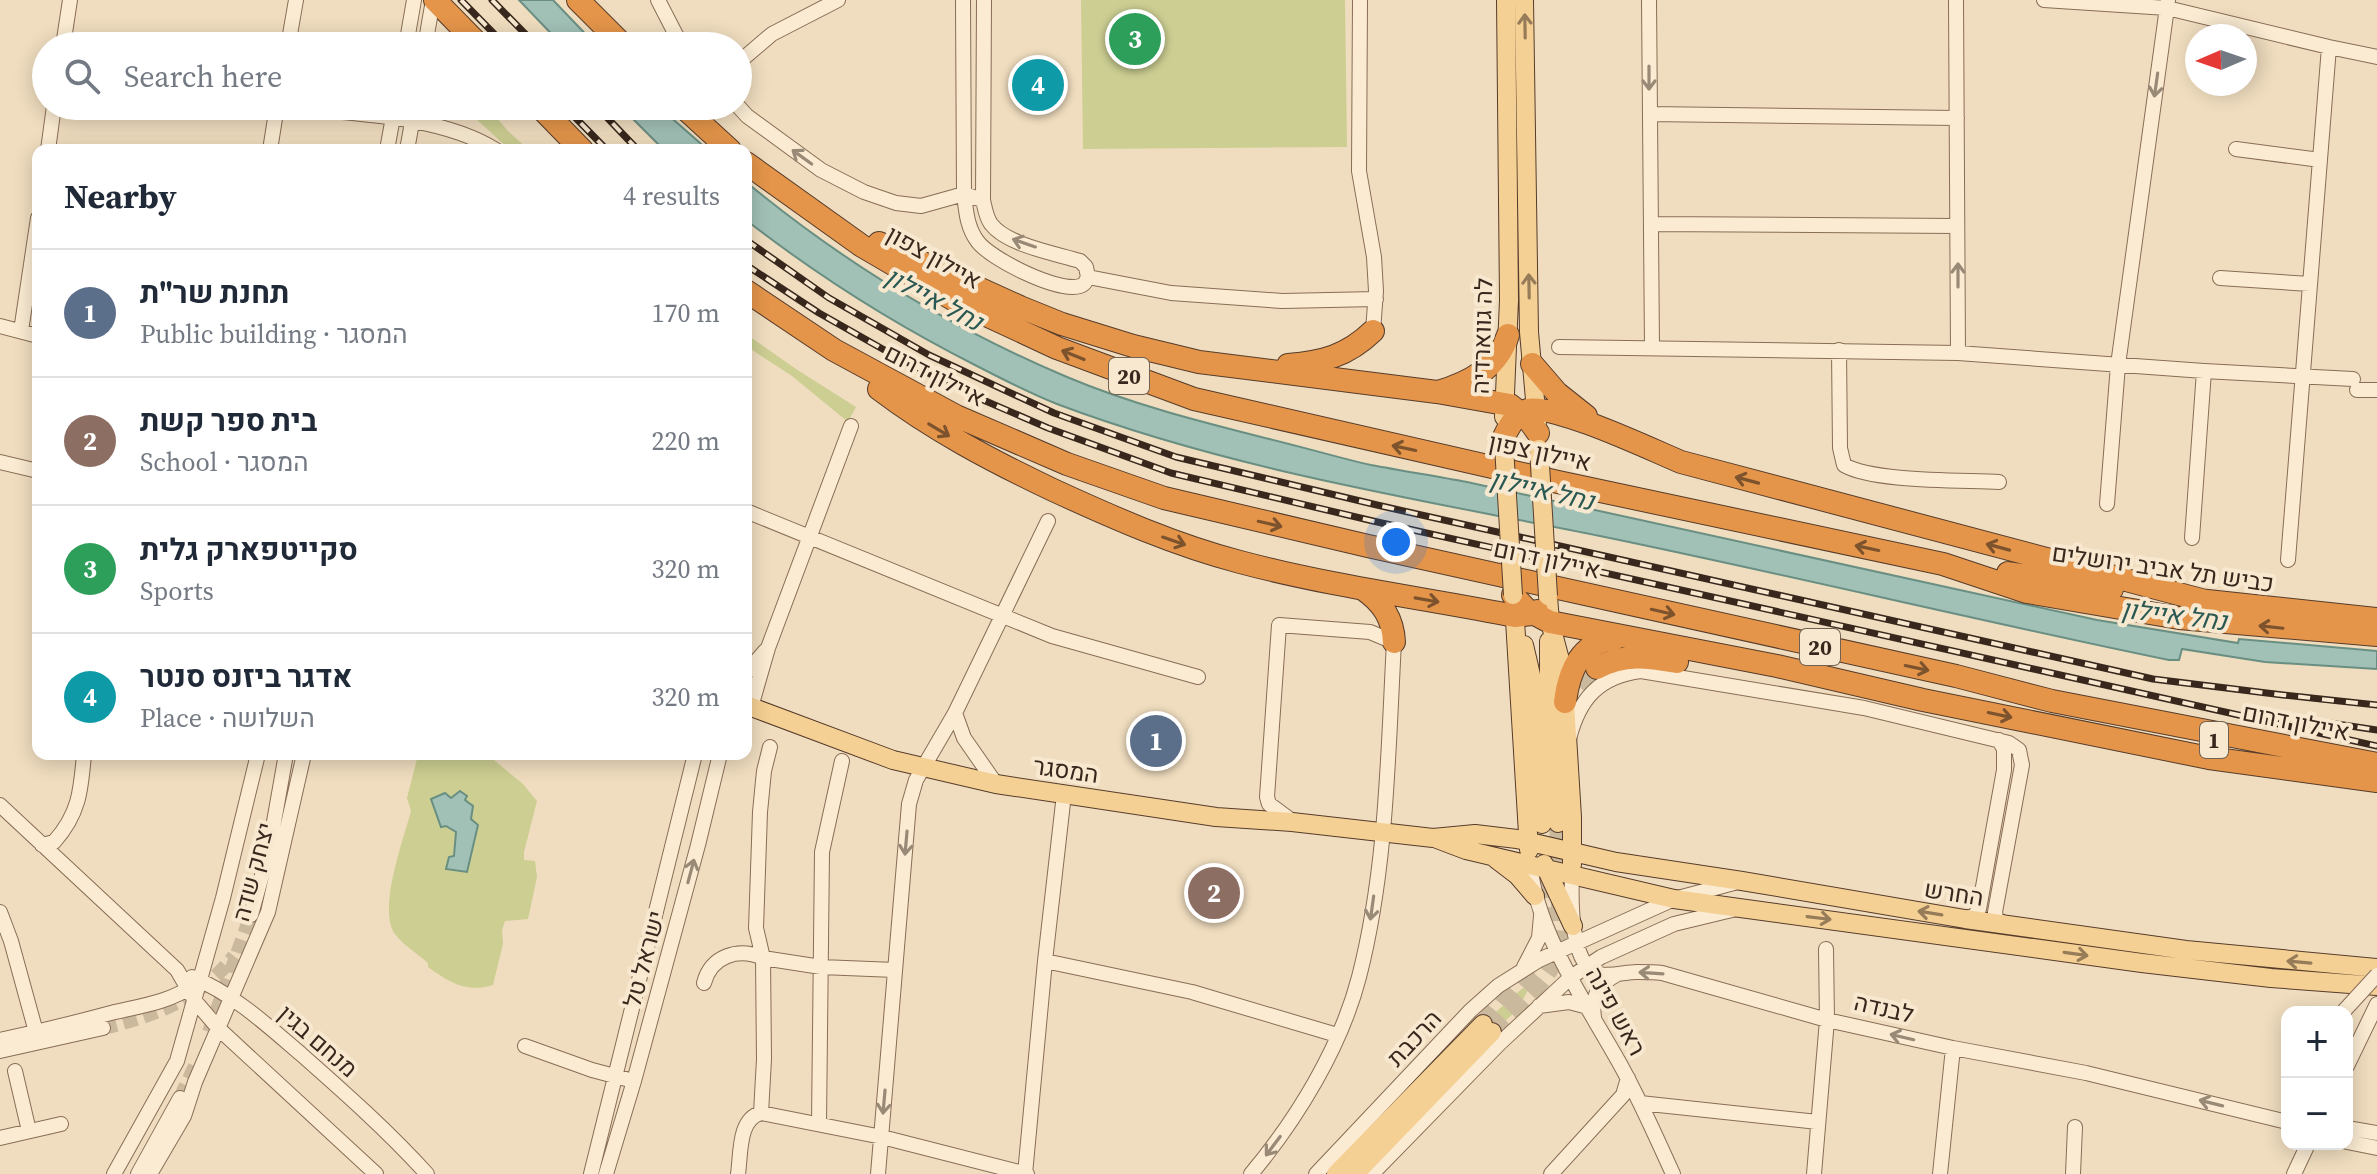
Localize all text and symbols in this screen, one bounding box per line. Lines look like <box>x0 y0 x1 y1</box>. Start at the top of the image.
pin: 3 <box>1109 9 1161 69</box>
one-way arrow <box>1517 13 1532 40</box>
north arrow <box>2185 24 2257 96</box>
search box <box>32 32 752 120</box>
icon: search <box>60 54 104 98</box>
pin: 4 <box>1012 55 1064 115</box>
text: Search here <box>124 56 282 97</box>
one-way arrow <box>1642 64 1657 91</box>
one-way arrow <box>2148 72 2163 97</box>
one-way arrow <box>792 148 814 165</box>
text: Nearby <box>64 173 177 219</box>
text: 4 results <box>623 178 720 214</box>
street label: איילון צפון <box>881 217 987 297</box>
one-way arrow <box>1012 235 1037 250</box>
water label: נחל איילון <box>879 258 990 340</box>
one-way arrow <box>1950 262 1966 289</box>
text: תחנת שר"ת <box>140 272 289 313</box>
one-way arrow <box>1521 273 1536 300</box>
street label: לה גווארדיה <box>1463 277 1501 395</box>
text: 1 <box>83 295 97 331</box>
text: 170 m <box>652 295 720 331</box>
text: Public building · המסגר <box>140 316 408 352</box>
street label: איילון דרום <box>879 336 991 414</box>
one-way arrow <box>1061 346 1086 361</box>
road number: 20 <box>1109 358 1149 394</box>
text: בית ספר קשת <box>140 400 317 441</box>
one-way arrow <box>927 422 950 438</box>
text: 2 <box>83 423 97 459</box>
text: 220 m <box>652 423 720 459</box>
street label: איילון צפון <box>1486 425 1594 479</box>
one-way arrow <box>1391 440 1417 455</box>
text: School · המסגר <box>140 444 308 480</box>
water label: נחל איילון <box>1487 461 1599 520</box>
one-way arrow <box>1734 472 1760 487</box>
one-way arrow <box>1256 517 1282 532</box>
your location <box>1376 522 1416 562</box>
text: סקייטפארק גלית <box>140 529 358 570</box>
street label: איילון דרום <box>1491 532 1603 586</box>
one-way arrow <box>1161 535 1186 550</box>
street label: כביש תל אביב ירושלים <box>2050 536 2276 600</box>
one-way arrow <box>1986 538 2012 553</box>
one-way arrow <box>1854 540 1880 555</box>
text: 3 <box>83 551 97 587</box>
text: 320 m <box>652 551 720 587</box>
text: Sports <box>140 573 214 609</box>
water label: נחל איילון <box>2119 591 2230 639</box>
one-way arrow <box>1414 593 1439 608</box>
one-way arrow <box>1650 605 1676 620</box>
one-way arrow <box>2258 619 2285 634</box>
road number: 20 <box>1800 629 1840 665</box>
text: אדגר ביזנס סנטר <box>140 656 352 697</box>
one-way arrow <box>1904 661 1929 676</box>
text: 4 <box>83 679 97 715</box>
text: 320 m <box>652 679 720 715</box>
street label: איילון דרום <box>2240 695 2352 749</box>
text: Place · השלושה <box>140 700 315 736</box>
one-way arrow <box>1986 709 2012 724</box>
pin: 1 <box>1130 711 1182 771</box>
road number: 1 <box>2200 722 2228 758</box>
street label: המסגר <box>1031 749 1101 791</box>
street label: יצחק שדה <box>224 819 282 925</box>
one-way arrow <box>898 829 913 856</box>
one-way arrow <box>685 858 700 884</box>
pin: 2 <box>1188 863 1240 923</box>
street label: החרש <box>1922 872 1986 914</box>
one-way arrow <box>1364 895 1379 920</box>
one-way arrow <box>1918 905 1944 920</box>
street label: ישראל טל <box>615 907 673 1011</box>
one-way arrow <box>1805 911 1831 926</box>
one-way arrow <box>2063 947 2088 962</box>
one-way arrow <box>2286 954 2313 969</box>
street label: ראש פינה <box>1578 961 1654 1061</box>
one-way arrow <box>1638 965 1665 980</box>
street label: לבנדה <box>1851 985 1917 1031</box>
street label: מנחם בגין <box>271 997 365 1085</box>
street label: הרכבת <box>1379 1002 1449 1074</box>
map controls <box>2281 1006 2353 1150</box>
button: + <box>2281 1006 2353 1078</box>
one-way arrow <box>1890 1029 1916 1044</box>
button: − <box>2281 1078 2353 1150</box>
one-way arrow <box>877 1088 892 1115</box>
one-way arrow <box>2199 1095 2225 1110</box>
one-way arrow <box>1265 1134 1282 1156</box>

